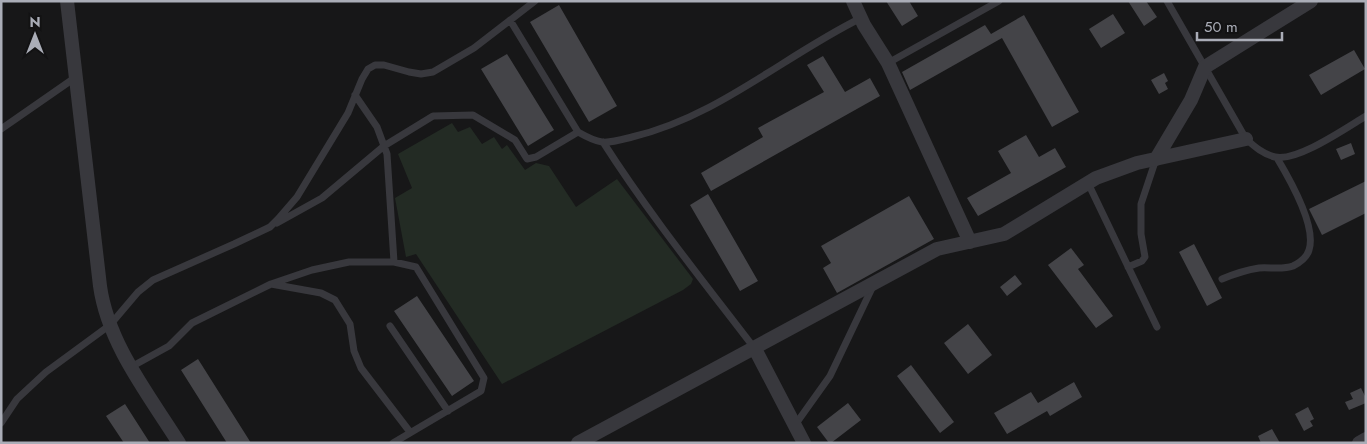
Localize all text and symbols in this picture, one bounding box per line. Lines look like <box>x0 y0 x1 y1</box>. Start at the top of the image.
north arrow <box>10 10 60 60</box>
scale bar <box>1197 10 1282 42</box>
text: N <box>29 12 41 32</box>
text: 50 m <box>1204 16 1238 38</box>

